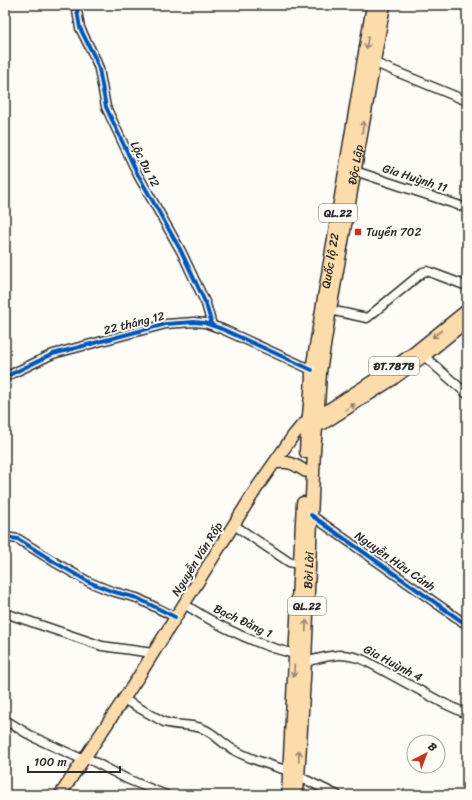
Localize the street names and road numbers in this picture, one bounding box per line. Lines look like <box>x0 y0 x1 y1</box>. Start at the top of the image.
street label: Lộc Du 12 <box>124 137 166 191</box>
street label: Độc Lập <box>341 142 370 187</box>
street label: Gia Huỳnh 11 <box>380 157 450 199</box>
road number: QL.22 <box>319 204 357 222</box>
street label: Quốc lộ 22 <box>315 231 346 290</box>
street label: 22 tháng 12 <box>101 305 167 341</box>
road number: ĐT.787B <box>369 357 419 375</box>
street label: Nguyễn Văn Rốp <box>165 517 229 601</box>
street label: Nguyễn Hữu Cảnh <box>350 525 440 597</box>
street label: Bời Lời <box>297 551 321 589</box>
road number: QL.22 <box>288 597 326 615</box>
street label: Bạch Đằng 1 <box>210 598 276 644</box>
street label: Gia Huỳnh 4 <box>359 638 427 688</box>

